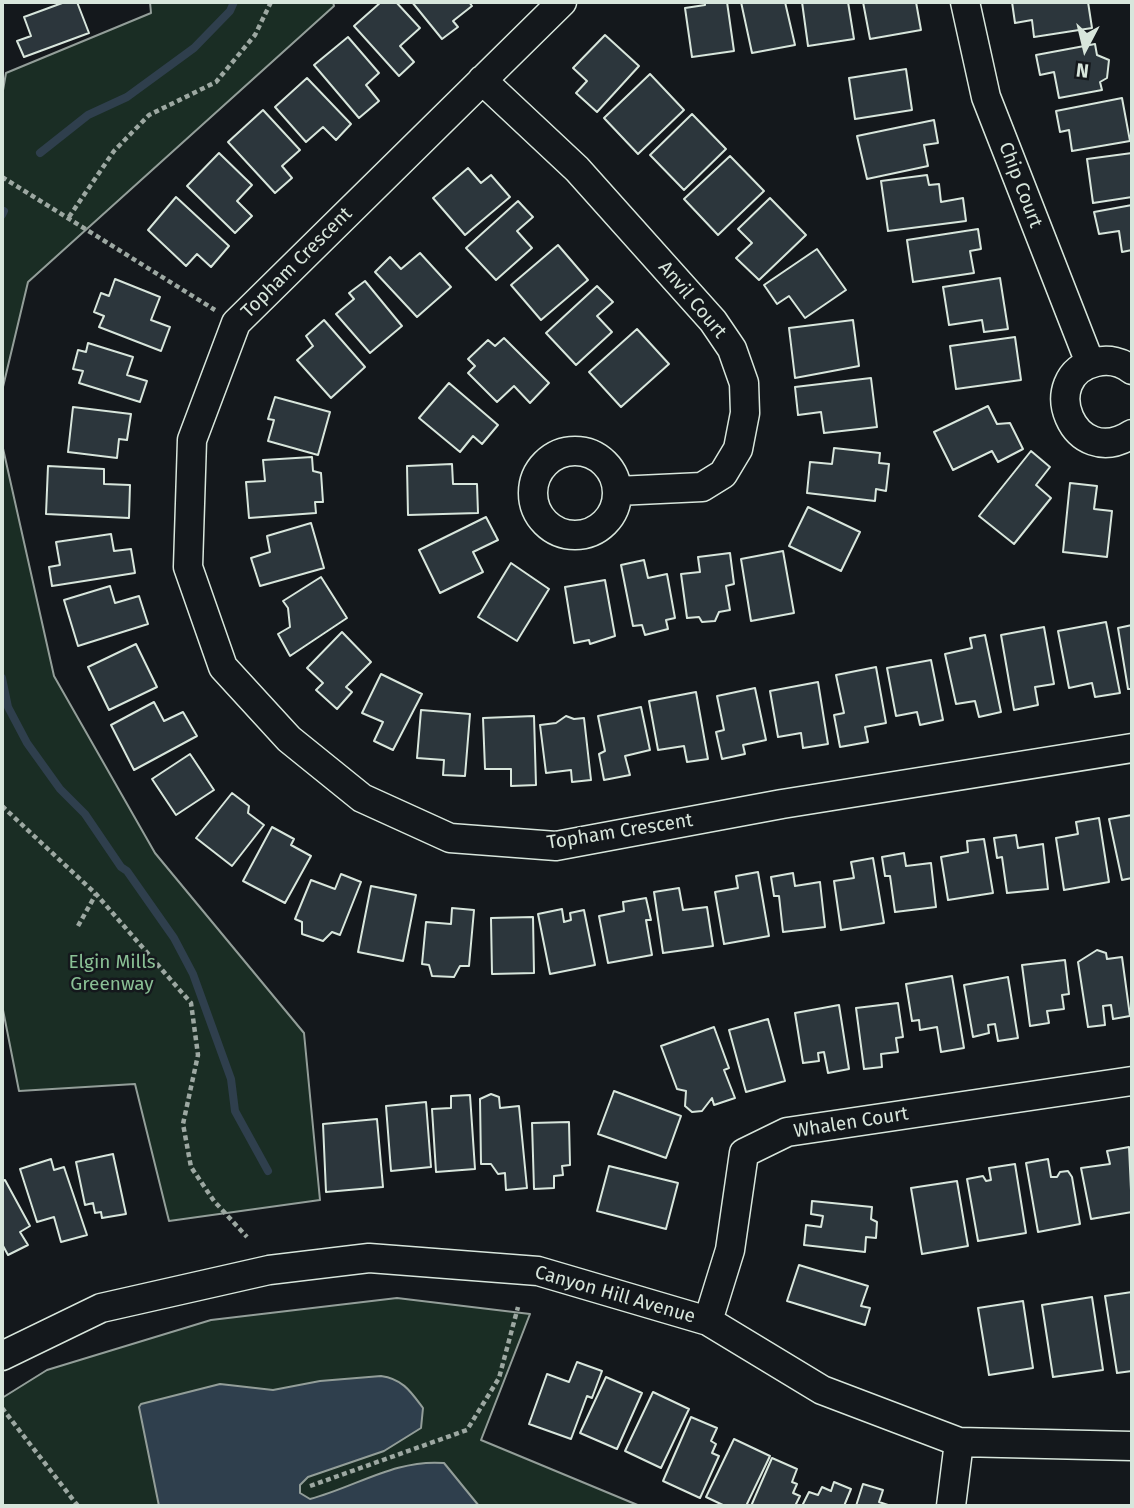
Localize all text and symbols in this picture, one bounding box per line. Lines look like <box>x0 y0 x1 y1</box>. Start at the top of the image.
north arrow <box>1050 14 1120 84</box>
text: N <box>1075 58 1090 83</box>
street label: Chip Court <box>993 139 1047 231</box>
street label: Topham Crescent <box>237 203 357 323</box>
street label: Anvil Court <box>653 257 731 343</box>
street label: Topham Crescent <box>545 809 695 855</box>
park label: Elgin Mills Greenway <box>68 952 156 996</box>
street label: Whalen Court <box>792 1103 910 1143</box>
street label: Canyon Hill Avenue <box>532 1261 698 1329</box>

